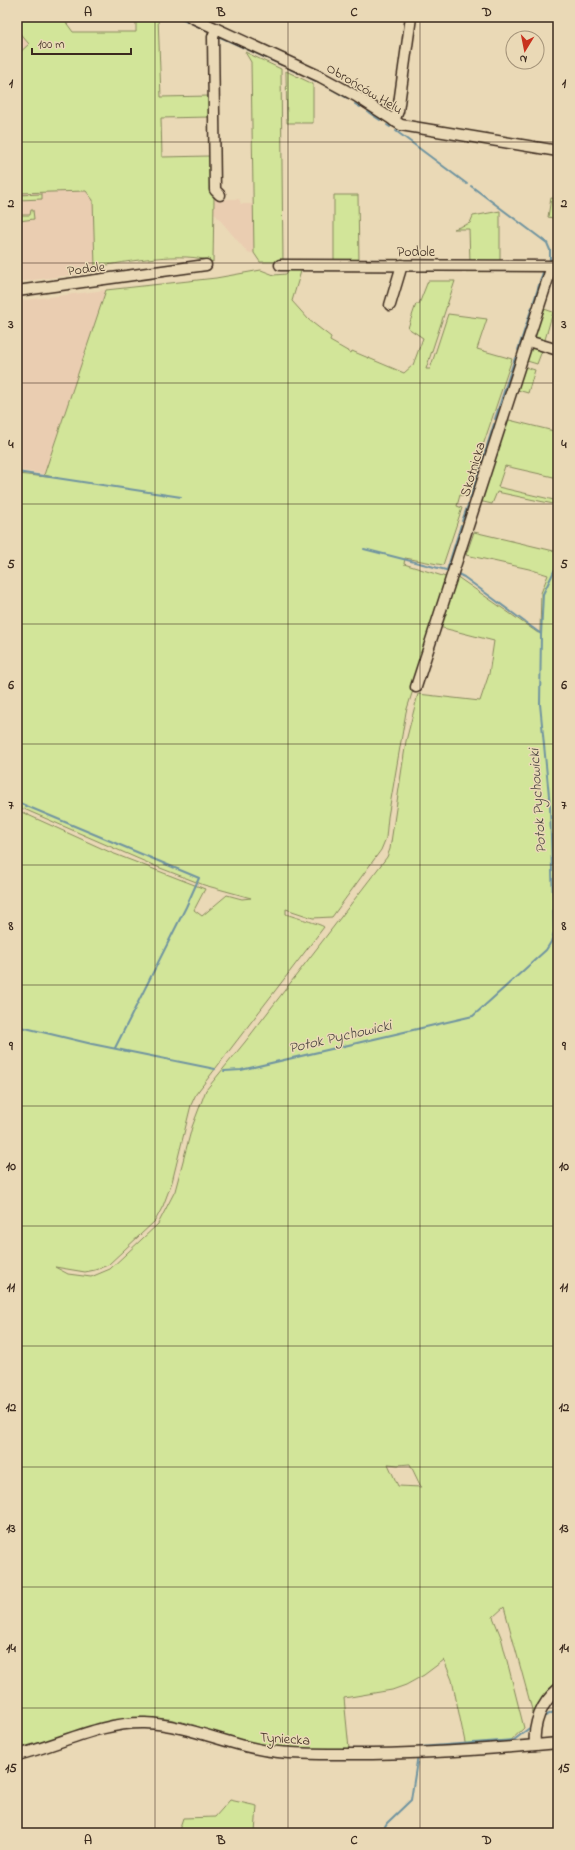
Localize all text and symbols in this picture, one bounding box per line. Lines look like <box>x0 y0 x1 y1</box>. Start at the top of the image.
text: A <box>84 3 92 22</box>
text: B <box>216 3 226 22</box>
text: C <box>350 3 358 22</box>
text: D <box>481 3 492 22</box>
scale bar <box>32 30 131 56</box>
north arrow <box>505 30 545 70</box>
text: 100 m <box>38 36 65 54</box>
text: N <box>518 50 528 67</box>
street label: Obrońców Helu <box>322 58 407 120</box>
text: 1 <box>9 74 14 93</box>
text: 1 <box>562 74 567 93</box>
text: 2 <box>7 194 15 213</box>
text: 2 <box>560 194 568 213</box>
street label: Podole <box>397 242 436 263</box>
street label: Podole <box>66 257 107 282</box>
text: 3 <box>7 315 14 334</box>
text: 3 <box>560 315 567 334</box>
text: 4 <box>7 435 14 454</box>
text: 4 <box>560 435 567 454</box>
street label: Skotnicka <box>455 439 492 499</box>
text: 5 <box>7 555 15 574</box>
text: 5 <box>560 555 568 574</box>
text: 6 <box>7 676 14 695</box>
text: 6 <box>560 676 567 695</box>
water label: Potok Pychowicki <box>523 746 554 854</box>
text: 7 <box>8 796 14 815</box>
text: 7 <box>561 796 567 815</box>
text: 8 <box>8 917 14 936</box>
text: 8 <box>561 917 567 936</box>
water label: Potok Pychowicki <box>287 1014 395 1060</box>
text: 9 <box>8 1037 14 1056</box>
text: 9 <box>561 1037 567 1056</box>
text: 10 <box>6 1157 16 1176</box>
text: 10 <box>559 1157 569 1176</box>
text: 11 <box>7 1278 16 1297</box>
text: 11 <box>560 1278 569 1297</box>
text: 12 <box>6 1398 17 1417</box>
text: 12 <box>559 1398 570 1417</box>
text: 13 <box>6 1519 16 1538</box>
text: 13 <box>559 1519 569 1538</box>
text: 14 <box>6 1639 16 1658</box>
text: 14 <box>559 1639 569 1658</box>
street label: Tyniecka <box>259 1727 311 1753</box>
text: 15 <box>5 1759 17 1778</box>
text: 15 <box>558 1759 570 1778</box>
text: A <box>84 1831 92 1850</box>
text: B <box>216 1831 226 1850</box>
text: C <box>350 1831 358 1850</box>
text: D <box>481 1831 492 1850</box>

